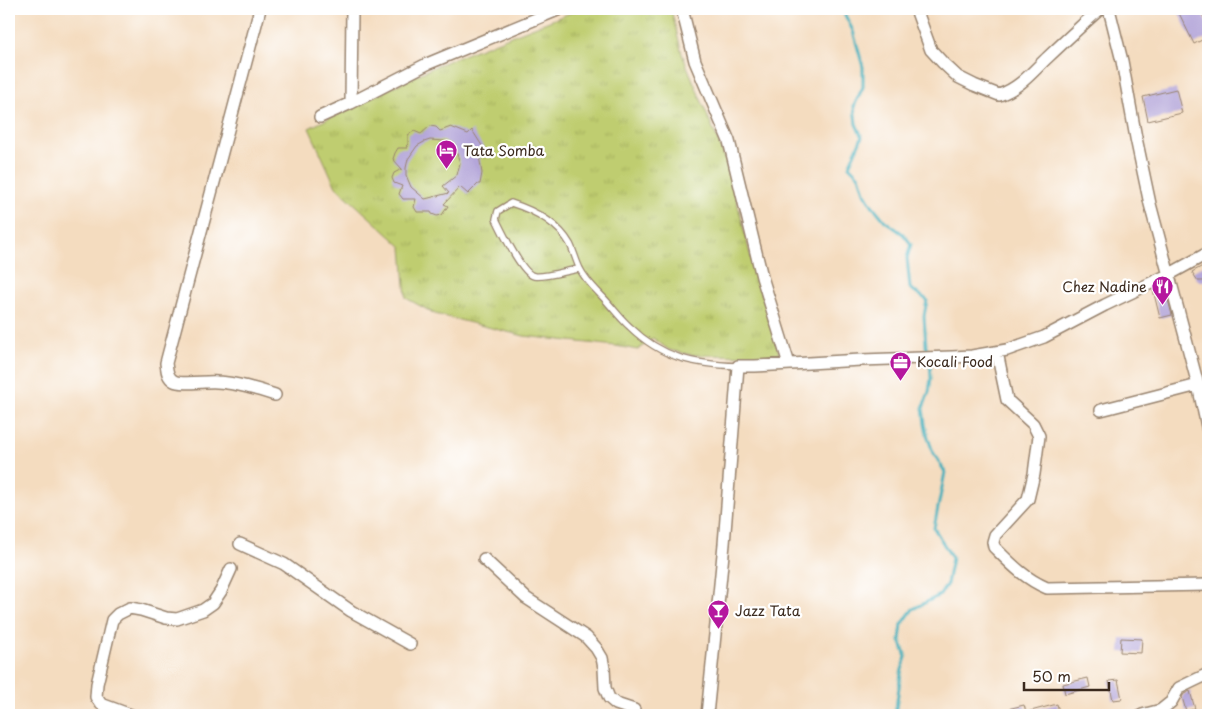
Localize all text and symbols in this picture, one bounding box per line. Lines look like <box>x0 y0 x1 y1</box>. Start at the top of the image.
hotel icon: Tata Somba <box>435 139 459 170</box>
place label: Tata Somba <box>463 140 545 161</box>
restaurant icon: Chez Nadine <box>1151 275 1175 306</box>
place label: Chez Nadine <box>1062 276 1147 297</box>
office icon: Kocali Food <box>889 350 913 381</box>
place label: Kocali Food <box>917 351 993 372</box>
bar icon: Jazz Tata <box>707 599 731 630</box>
place label: Jazz Tata <box>735 600 801 621</box>
scale bar <box>1024 659 1110 691</box>
text: 50 m <box>1032 664 1071 687</box>

